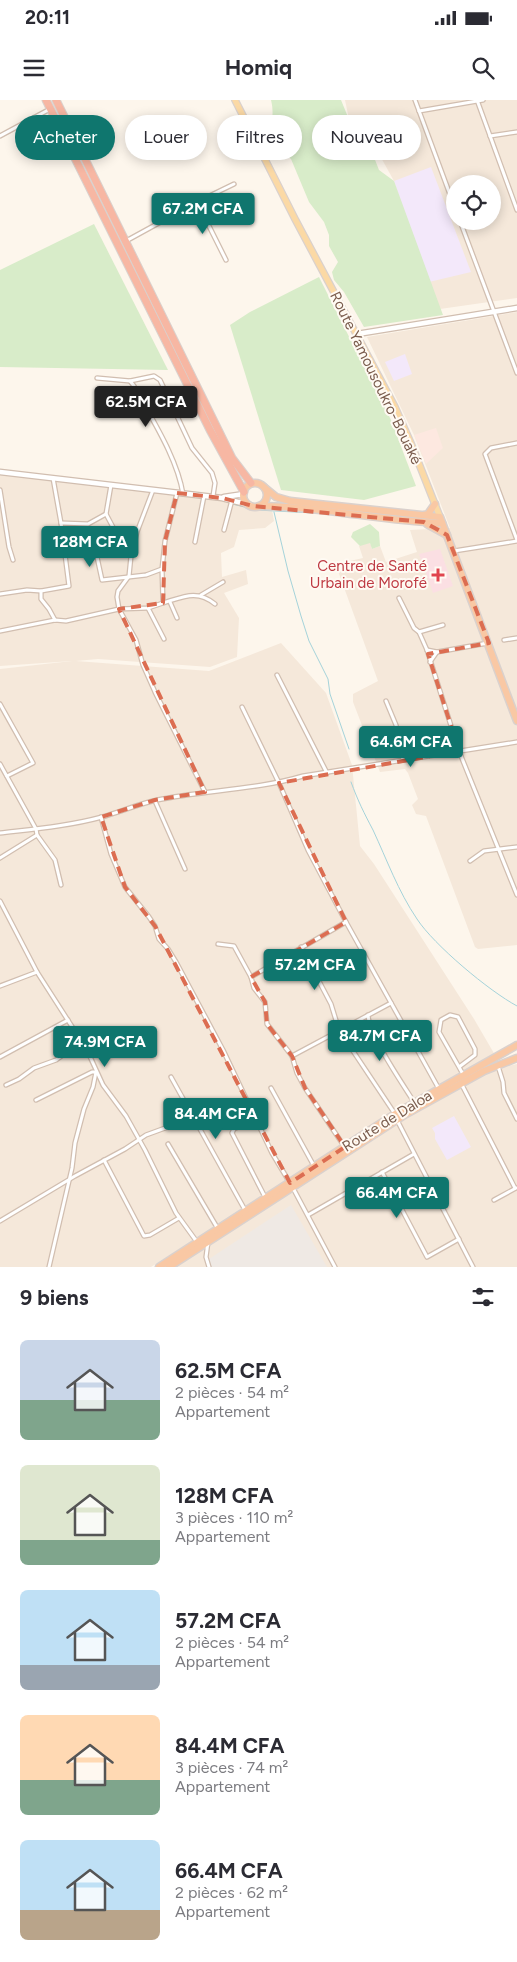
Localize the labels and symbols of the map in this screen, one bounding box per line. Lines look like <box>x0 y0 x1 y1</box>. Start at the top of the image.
pin: 67.2M CFA <box>146 192 260 235</box>
street label: Route Yamousoukro-Bouaké <box>326 289 426 467</box>
pin: 62.5M CFA <box>89 386 203 428</box>
pin: 128M CFA <box>38 526 142 568</box>
place label: Centre de Santé Urbain de Morofé <box>310 557 427 592</box>
marker: Centre de Santé Urbain de Morofé <box>431 568 445 582</box>
pin: 64.6M CFA <box>354 726 468 768</box>
pin: 57.2M CFA <box>258 948 372 991</box>
pin: 84.7M CFA <box>323 1020 437 1062</box>
pin: 74.9M CFA <box>48 1026 162 1068</box>
street label: Route de Daloa <box>339 1086 435 1156</box>
pin: 84.4M CFA <box>159 1098 273 1140</box>
pin: 66.4M CFA <box>340 1176 454 1219</box>

